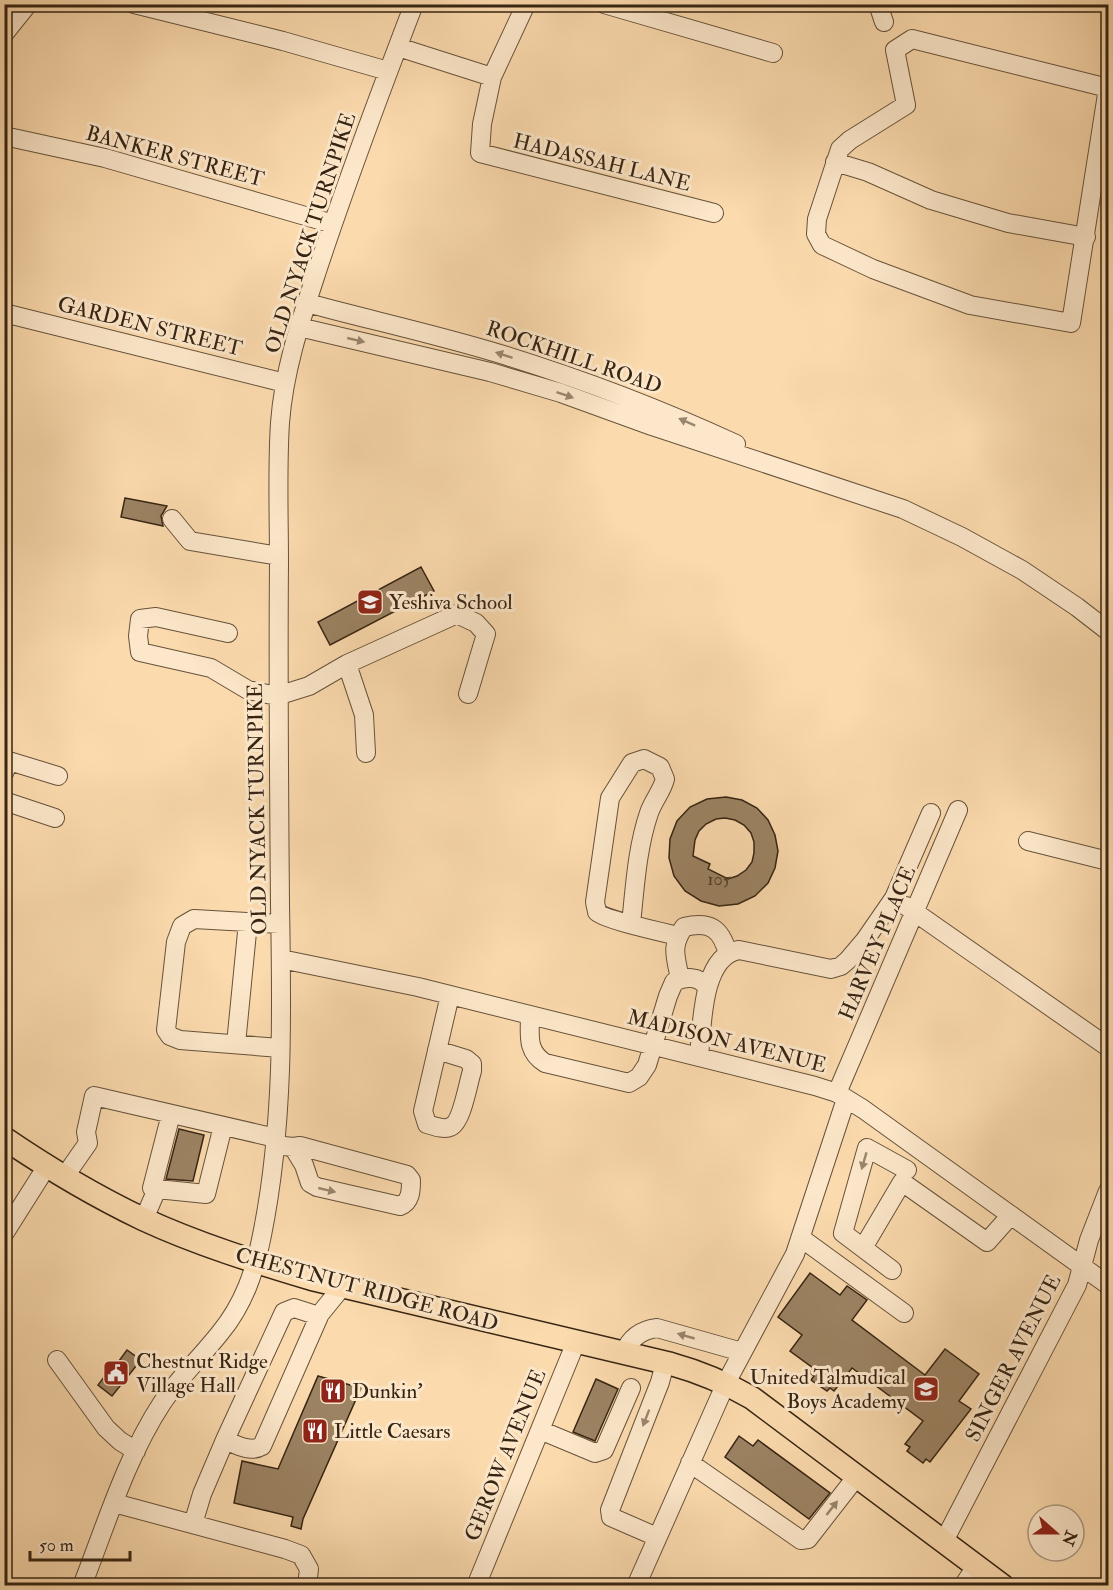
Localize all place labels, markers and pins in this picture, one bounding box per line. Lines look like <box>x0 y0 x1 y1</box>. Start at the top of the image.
school or university icon: Yeshiva School <box>355 587 385 617</box>
place label: Yeshiva School <box>389 589 513 616</box>
place label: Chestnut Ridge Village Hall <box>136 1348 268 1399</box>
public building icon: Chestnut Ridge Village Hall <box>101 1358 131 1388</box>
place label: United Talmudical Boys Academy <box>750 1364 907 1415</box>
school or university icon: United Talmudical Boys Academy <box>911 1374 941 1404</box>
restaurant icon: Dunkin' <box>318 1376 348 1406</box>
place label: Dunkin' <box>352 1378 423 1405</box>
restaurant icon: Little Caesars <box>300 1416 330 1446</box>
place label: Little Caesars <box>334 1418 450 1445</box>

